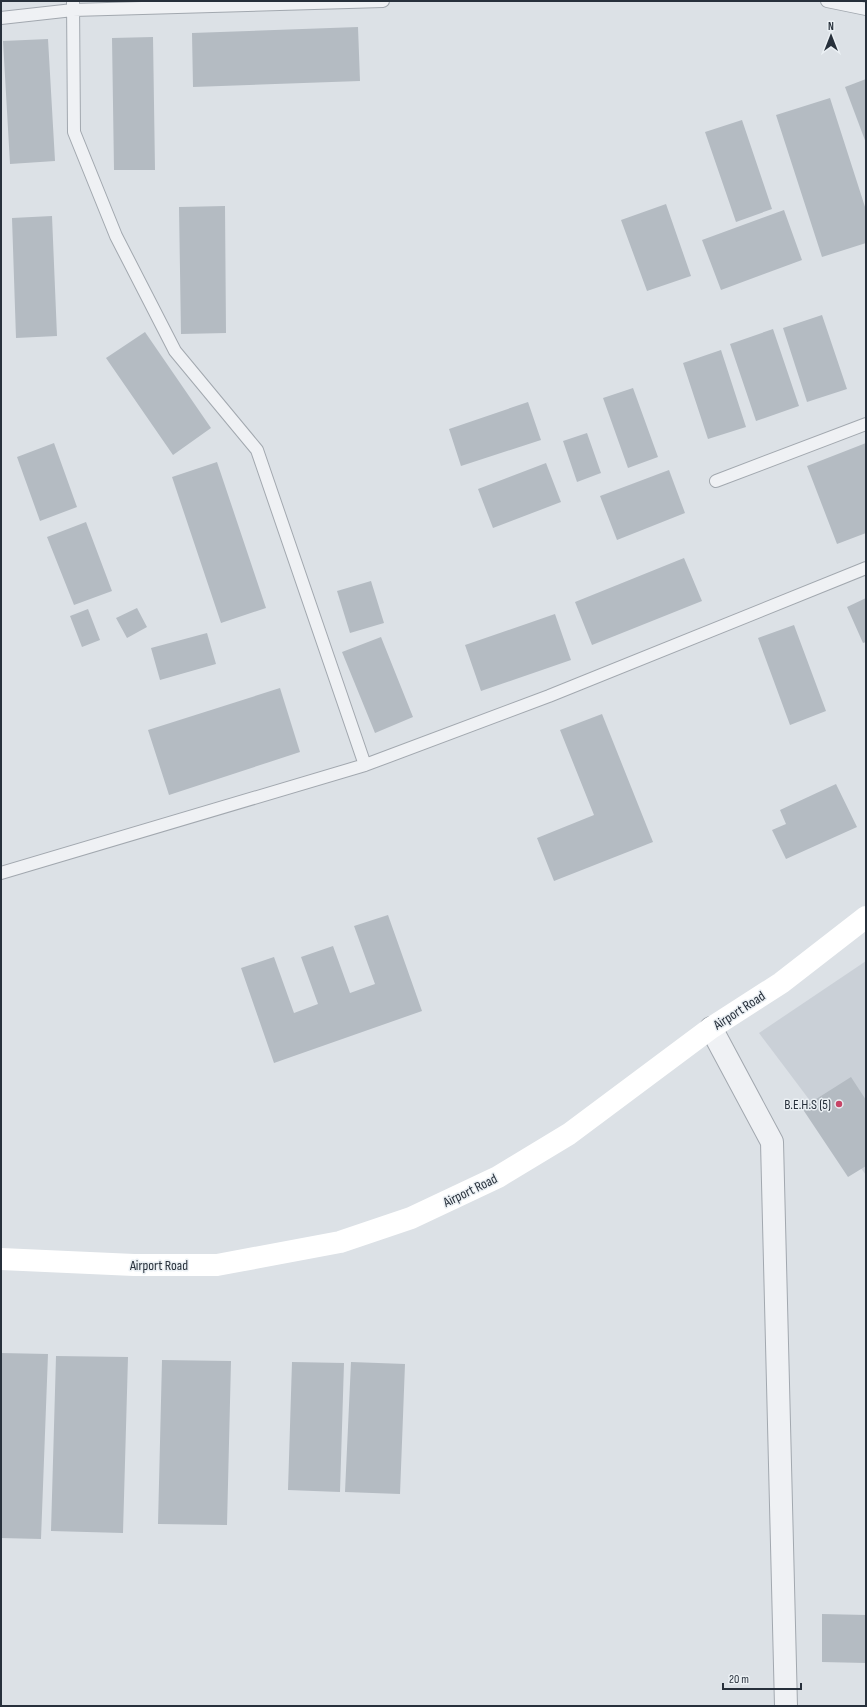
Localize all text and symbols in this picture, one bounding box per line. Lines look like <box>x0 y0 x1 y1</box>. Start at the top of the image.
north arrow <box>811 16 851 56</box>
text: N <box>828 20 834 33</box>
street label: Airport Road <box>709 987 768 1034</box>
place label: B.E.H.S (5) <box>784 1096 831 1113</box>
marker: B.E.H.S (5) <box>834 1099 844 1109</box>
street label: Airport Road <box>439 1170 500 1211</box>
street label: Airport Road <box>129 1257 188 1274</box>
scale bar <box>723 1665 801 1691</box>
text: 20 m <box>729 1672 749 1687</box>

